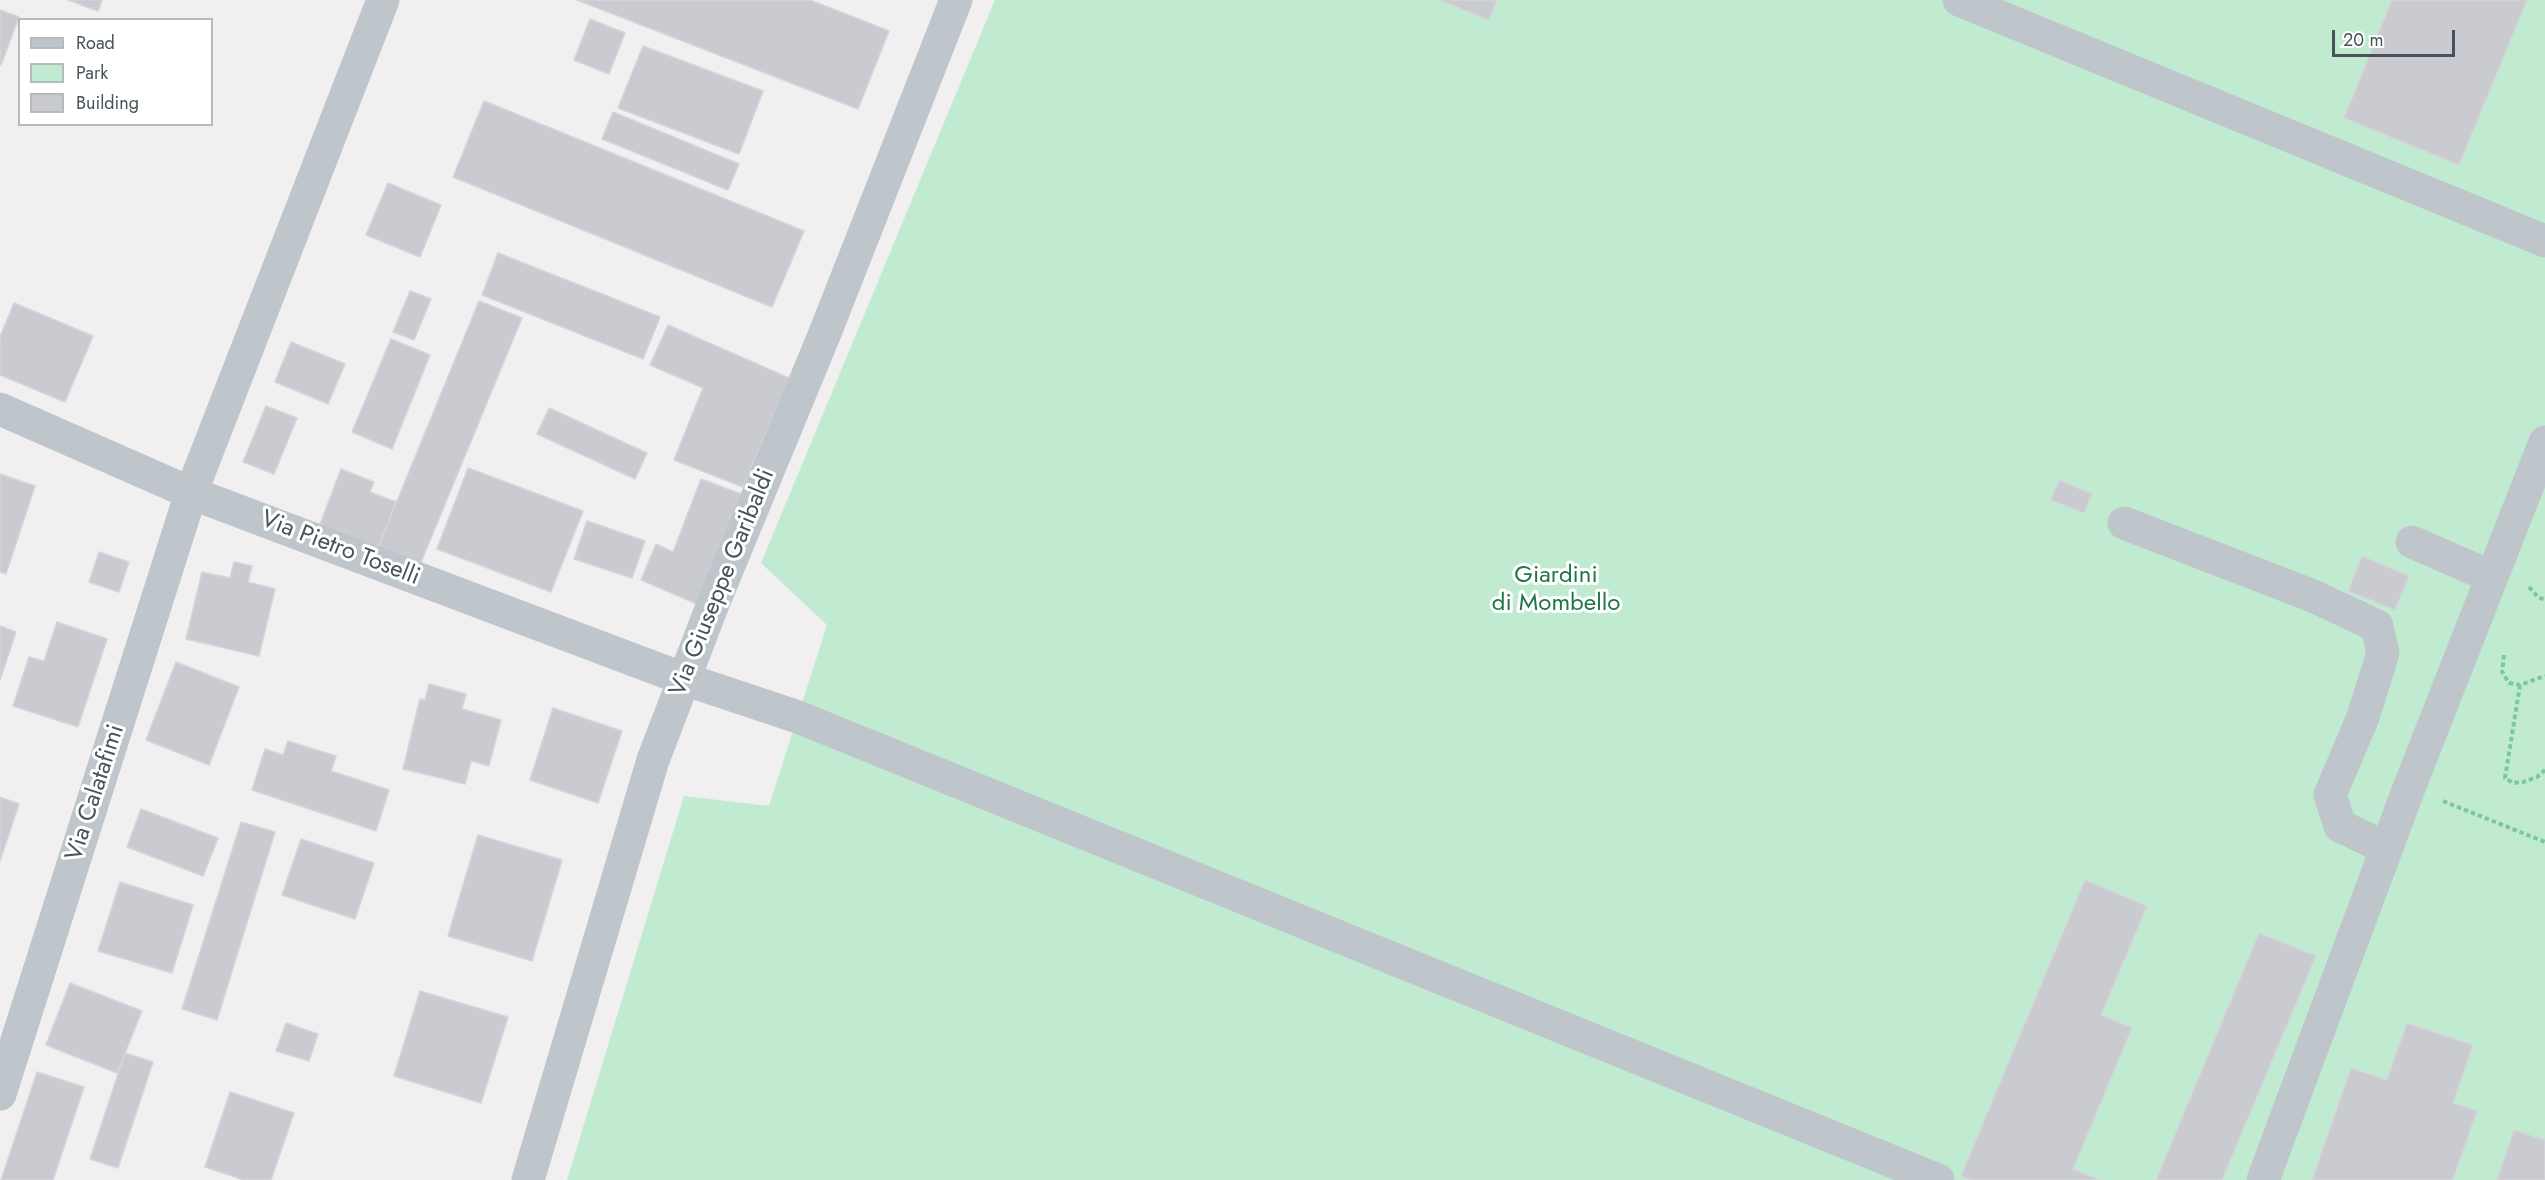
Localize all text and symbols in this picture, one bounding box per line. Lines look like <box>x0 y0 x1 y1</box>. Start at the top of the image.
legend <box>18 18 213 126</box>
scale bar <box>2335 18 2458 56</box>
text: 20 m <box>2343 27 2383 53</box>
text: Road <box>76 30 115 56</box>
text: Park <box>76 60 108 86</box>
text: Building <box>76 90 139 116</box>
street label: Via Giuseppe Garibaldi <box>664 465 782 701</box>
street label: Via Pietro Toselli <box>257 506 423 592</box>
park label: Giardini di Mombello <box>1492 562 1620 618</box>
street label: Via Calatafimi <box>60 721 132 865</box>

